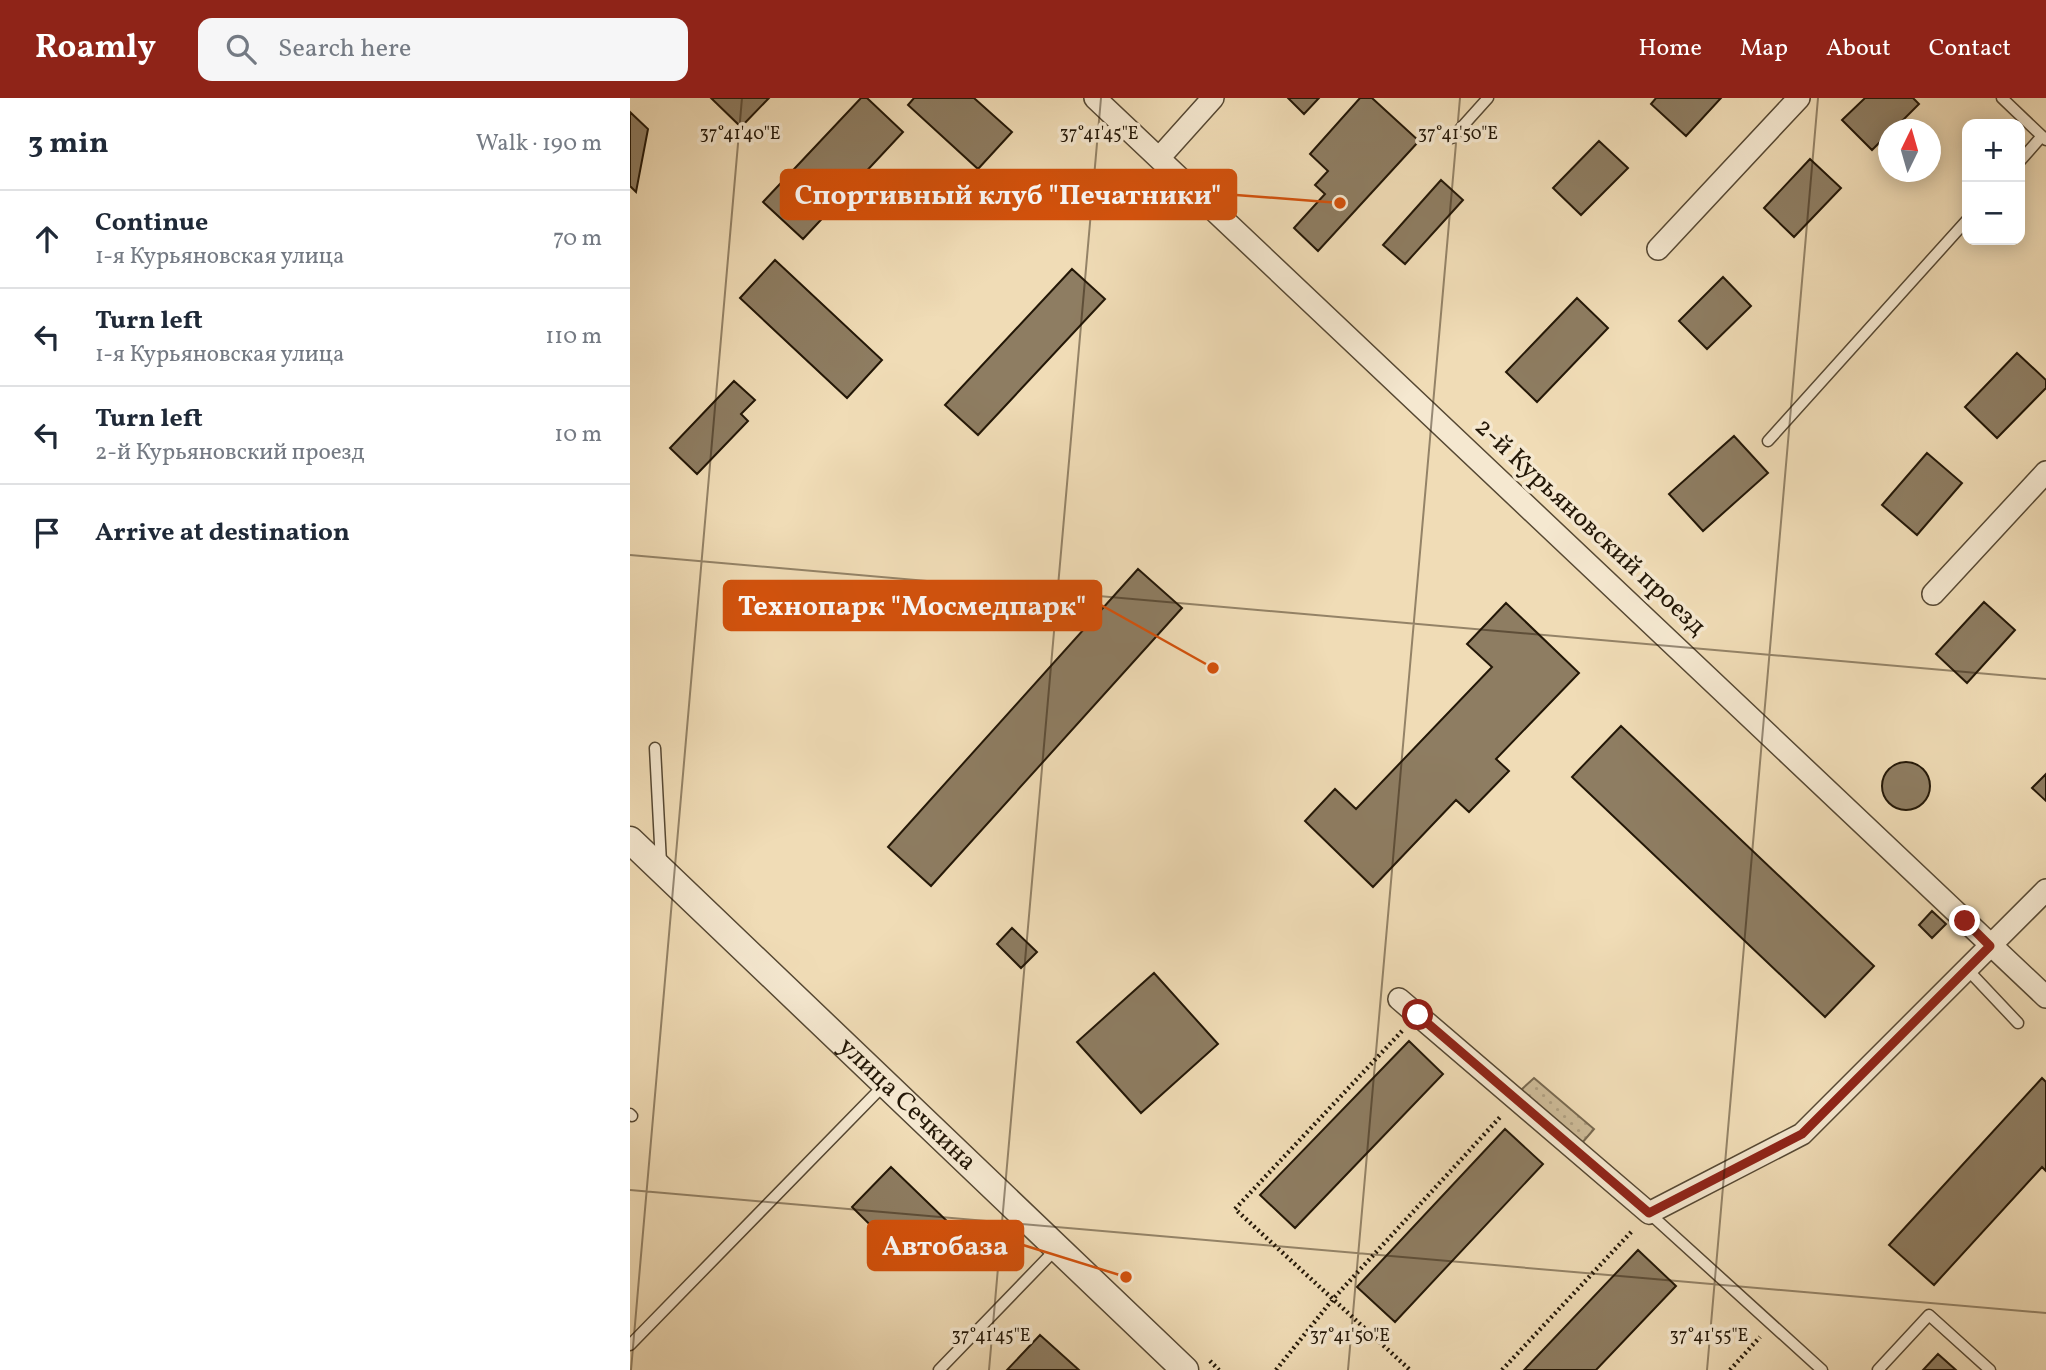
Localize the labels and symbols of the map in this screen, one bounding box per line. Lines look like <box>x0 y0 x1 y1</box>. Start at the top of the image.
north arrow <box>1878 119 1941 182</box>
text: 37°41'40"E <box>700 122 781 147</box>
text: 37°41'45"E <box>1060 122 1139 147</box>
text: 37°41'50"E <box>1418 122 1498 147</box>
callout: Спортивный клуб "Печатники" <box>781 170 1236 219</box>
text: Спортивный клуб "Печатники" <box>795 177 1221 216</box>
street label: 2-й Курьяновский проезд <box>1466 410 1714 644</box>
callout: Технопарк "Мосмедпарк" <box>724 581 1101 630</box>
text: Технопарк "Мосмедпарк" <box>738 588 1086 627</box>
route end <box>1949 905 1980 936</box>
route start <box>1402 999 1433 1030</box>
street label: улица Сечкина <box>830 1030 984 1179</box>
callout: Автобаза <box>868 1221 1023 1270</box>
text: Автобаза <box>882 1228 1008 1267</box>
text: 37°41'45"E <box>952 1324 1031 1349</box>
text: 37°41'50"E <box>1310 1324 1390 1349</box>
text: 37°41'55"E <box>1670 1324 1749 1349</box>

